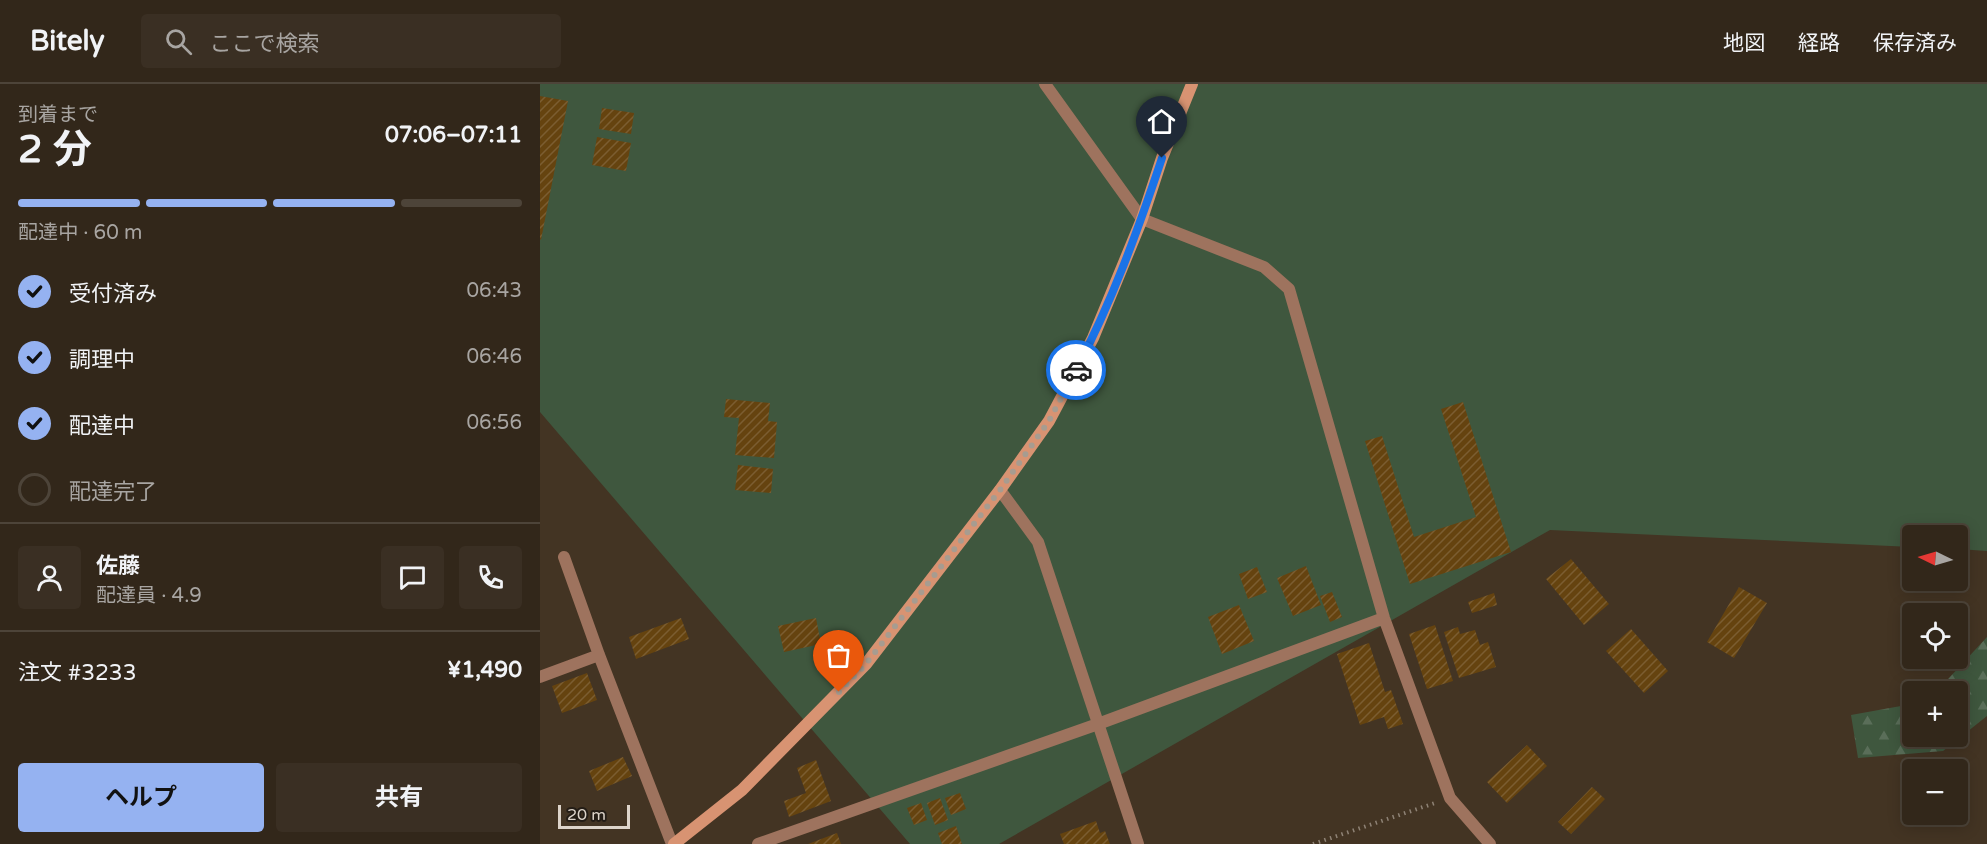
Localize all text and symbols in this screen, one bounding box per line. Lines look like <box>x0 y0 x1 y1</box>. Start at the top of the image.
search box <box>141 14 561 68</box>
text: Bitely <box>30 24 105 58</box>
icon: search <box>162 25 195 58</box>
text: ここで検索 <box>210 31 320 57</box>
text: 地図 <box>1723 31 1765 56</box>
text: 経路 <box>1798 31 1840 56</box>
text: 保存済み <box>1873 31 1957 56</box>
pin <box>1136 96 1187 158</box>
text: 到着まで <box>18 103 98 127</box>
icon: home <box>1145 105 1178 138</box>
text: 07:06–07:11 <box>385 122 522 148</box>
text: 2 分 <box>18 126 92 173</box>
text: 配達中 · 60 m <box>18 221 142 245</box>
icon: check <box>18 275 51 308</box>
text: 06:43 <box>467 279 522 303</box>
text: 受付済み <box>69 281 157 307</box>
courier <box>1046 340 1106 400</box>
icon: check <box>18 341 51 374</box>
text: 06:46 <box>467 345 522 369</box>
text: 調理中 <box>69 347 135 373</box>
icon: car <box>1060 354 1093 387</box>
icon: check <box>18 407 51 440</box>
text: 06:56 <box>467 411 522 435</box>
text: 配達中 <box>69 413 135 439</box>
text: 配達完了 <box>69 479 157 505</box>
north arrow <box>1902 525 1968 591</box>
map controls <box>1902 525 1968 825</box>
button: person <box>18 546 81 609</box>
button: chat <box>381 546 444 609</box>
button: phone <box>459 546 522 609</box>
text: 佐藤 <box>96 553 140 579</box>
text: 配達員 · 4.9 <box>96 584 202 608</box>
button: locate <box>1902 603 1968 669</box>
pin <box>813 630 864 692</box>
icon: bag <box>822 639 855 672</box>
text: ¥1,490 <box>447 657 522 683</box>
text: 注文 #3233 <box>18 660 136 686</box>
button: + <box>1902 681 1968 747</box>
button: − <box>1902 759 1968 825</box>
button: ヘルプ <box>18 763 264 832</box>
button: 共有 <box>276 763 522 832</box>
scale bar <box>558 802 630 830</box>
text: 20 m <box>567 805 606 825</box>

